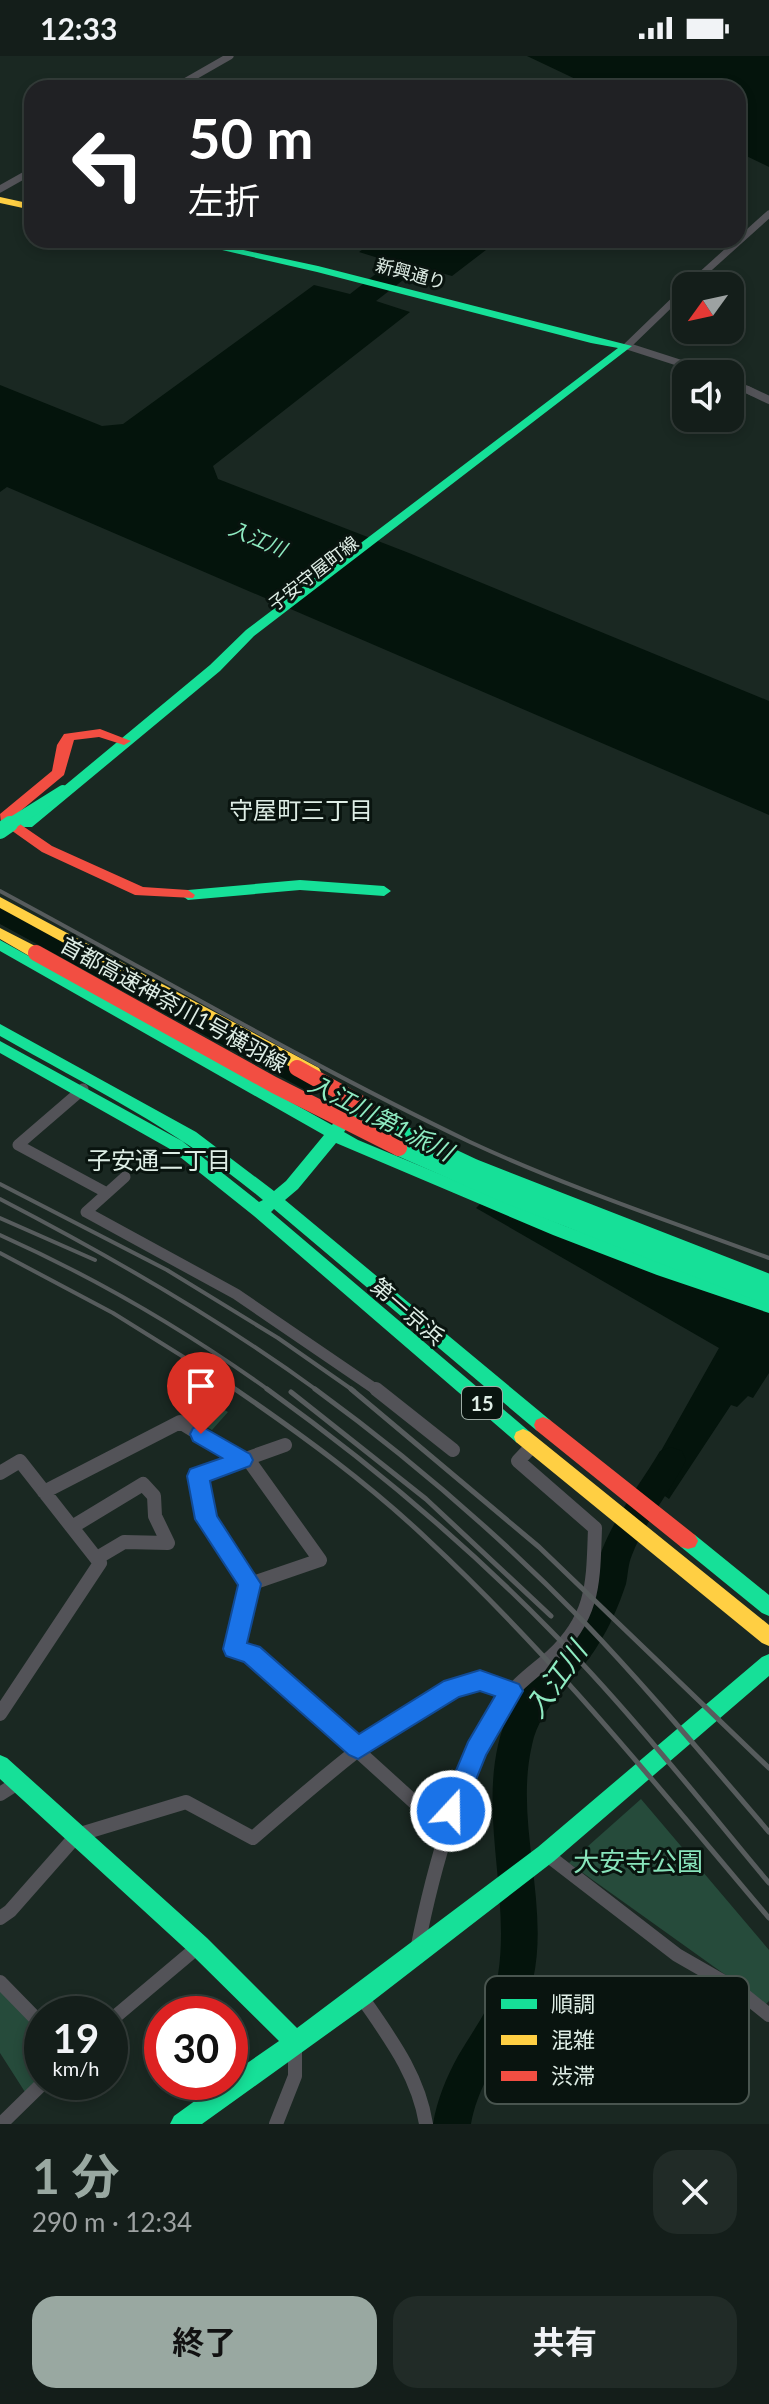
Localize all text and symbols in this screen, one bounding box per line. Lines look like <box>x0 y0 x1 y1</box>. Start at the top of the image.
text: 12:33 <box>40 10 117 46</box>
text: 50 m <box>188 104 313 171</box>
icon: left <box>56 112 160 216</box>
text: 左折 <box>188 178 260 222</box>
street label: 新興通り <box>373 253 449 293</box>
north arrow <box>672 272 744 344</box>
map controls <box>672 272 744 432</box>
button: sound <box>672 360 744 432</box>
water label: 入江川 <box>226 515 292 562</box>
street label: 子安守屋町線 <box>264 531 362 615</box>
district label: 守屋町三丁目 <box>229 795 373 824</box>
street label: 首都高速神奈川1号横羽線 <box>56 930 292 1078</box>
water label: 入江川第1派川 <box>304 1068 461 1167</box>
district label: 子安通二丁目 <box>87 1145 231 1174</box>
street label: 第一京浜 <box>366 1272 450 1350</box>
pin <box>167 1352 235 1434</box>
icon: arrive <box>179 1364 223 1408</box>
road number: 15 <box>462 1387 502 1419</box>
water label: 入江川 <box>517 1632 595 1723</box>
position arrow <box>409 1769 493 1853</box>
park label: 大安寺公園 <box>573 1845 703 1877</box>
legend <box>485 1976 749 2104</box>
text: 順調 <box>551 1990 595 2017</box>
speed limit sign: 30 <box>144 1996 248 2100</box>
text: 19 <box>53 2014 99 2062</box>
text: 混雑 <box>551 2026 595 2053</box>
text: km/h <box>53 2056 99 2080</box>
text: 渋滞 <box>551 2062 595 2089</box>
text: 1 分 <box>32 2147 120 2204</box>
button: close <box>653 2150 737 2234</box>
text: 290 m · 12:34 <box>32 2206 192 2238</box>
button: 終了 <box>32 2296 377 2388</box>
button: 共有 <box>393 2296 737 2388</box>

